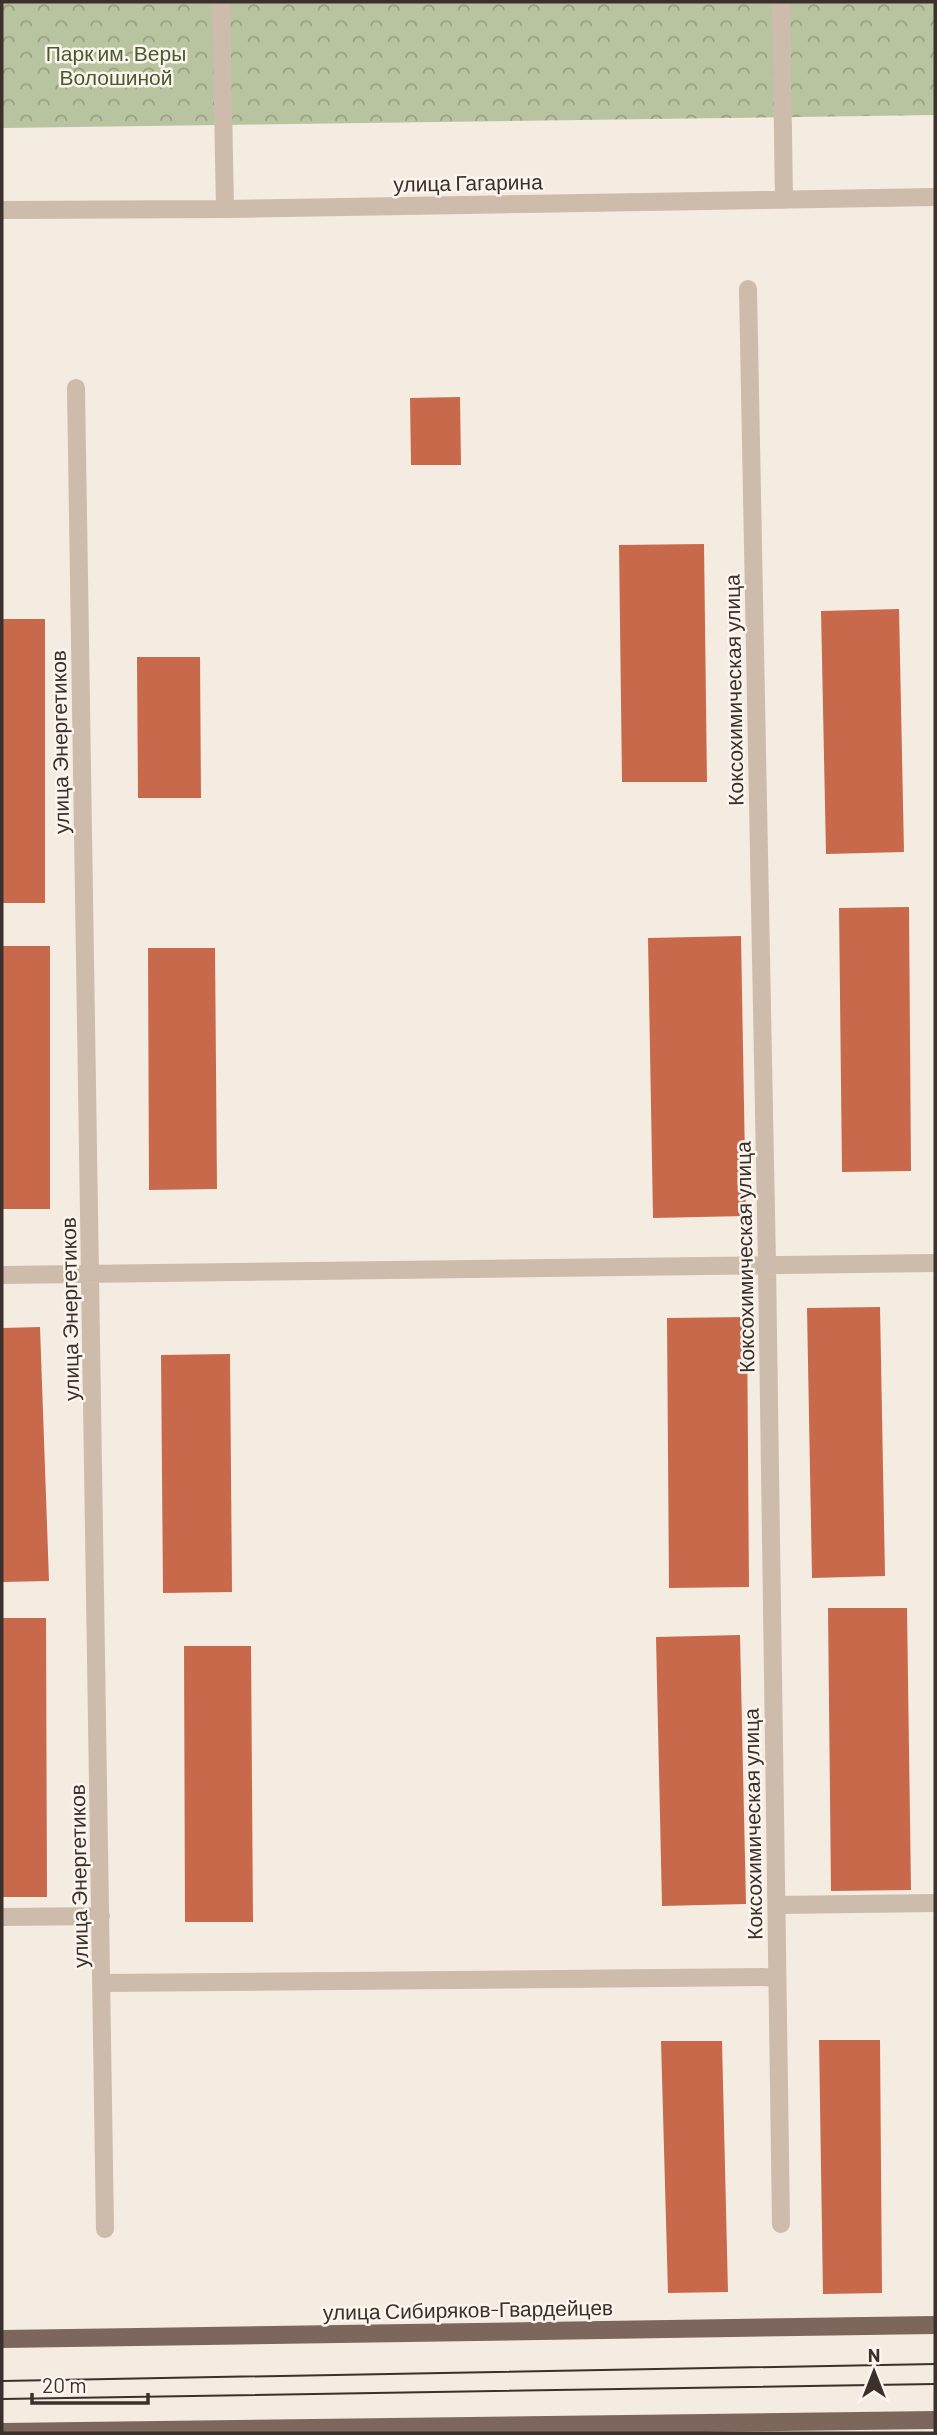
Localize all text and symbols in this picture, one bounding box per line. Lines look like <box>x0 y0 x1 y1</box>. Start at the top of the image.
park label: Парк им. Веры Волошиной <box>46 40 186 89</box>
street label: улица Гагарина <box>393 168 543 196</box>
street label: Коксохимическая улица <box>718 574 748 806</box>
street label: улица Энергетиков <box>45 650 73 834</box>
street label: Коксохимическая улица <box>729 1141 759 1373</box>
street label: улица Энергетиков <box>55 1217 83 1401</box>
street label: Коксохимическая улица <box>737 1708 767 1940</box>
street label: улица Энергетиков <box>64 1784 92 1968</box>
street label: улица Сибиряков-Гвардейцев <box>323 2294 613 2324</box>
north arrow <box>839 2337 909 2407</box>
text: N <box>868 2343 880 2366</box>
scale bar <box>32 2362 147 2406</box>
text: 20 m <box>42 2372 87 2397</box>

